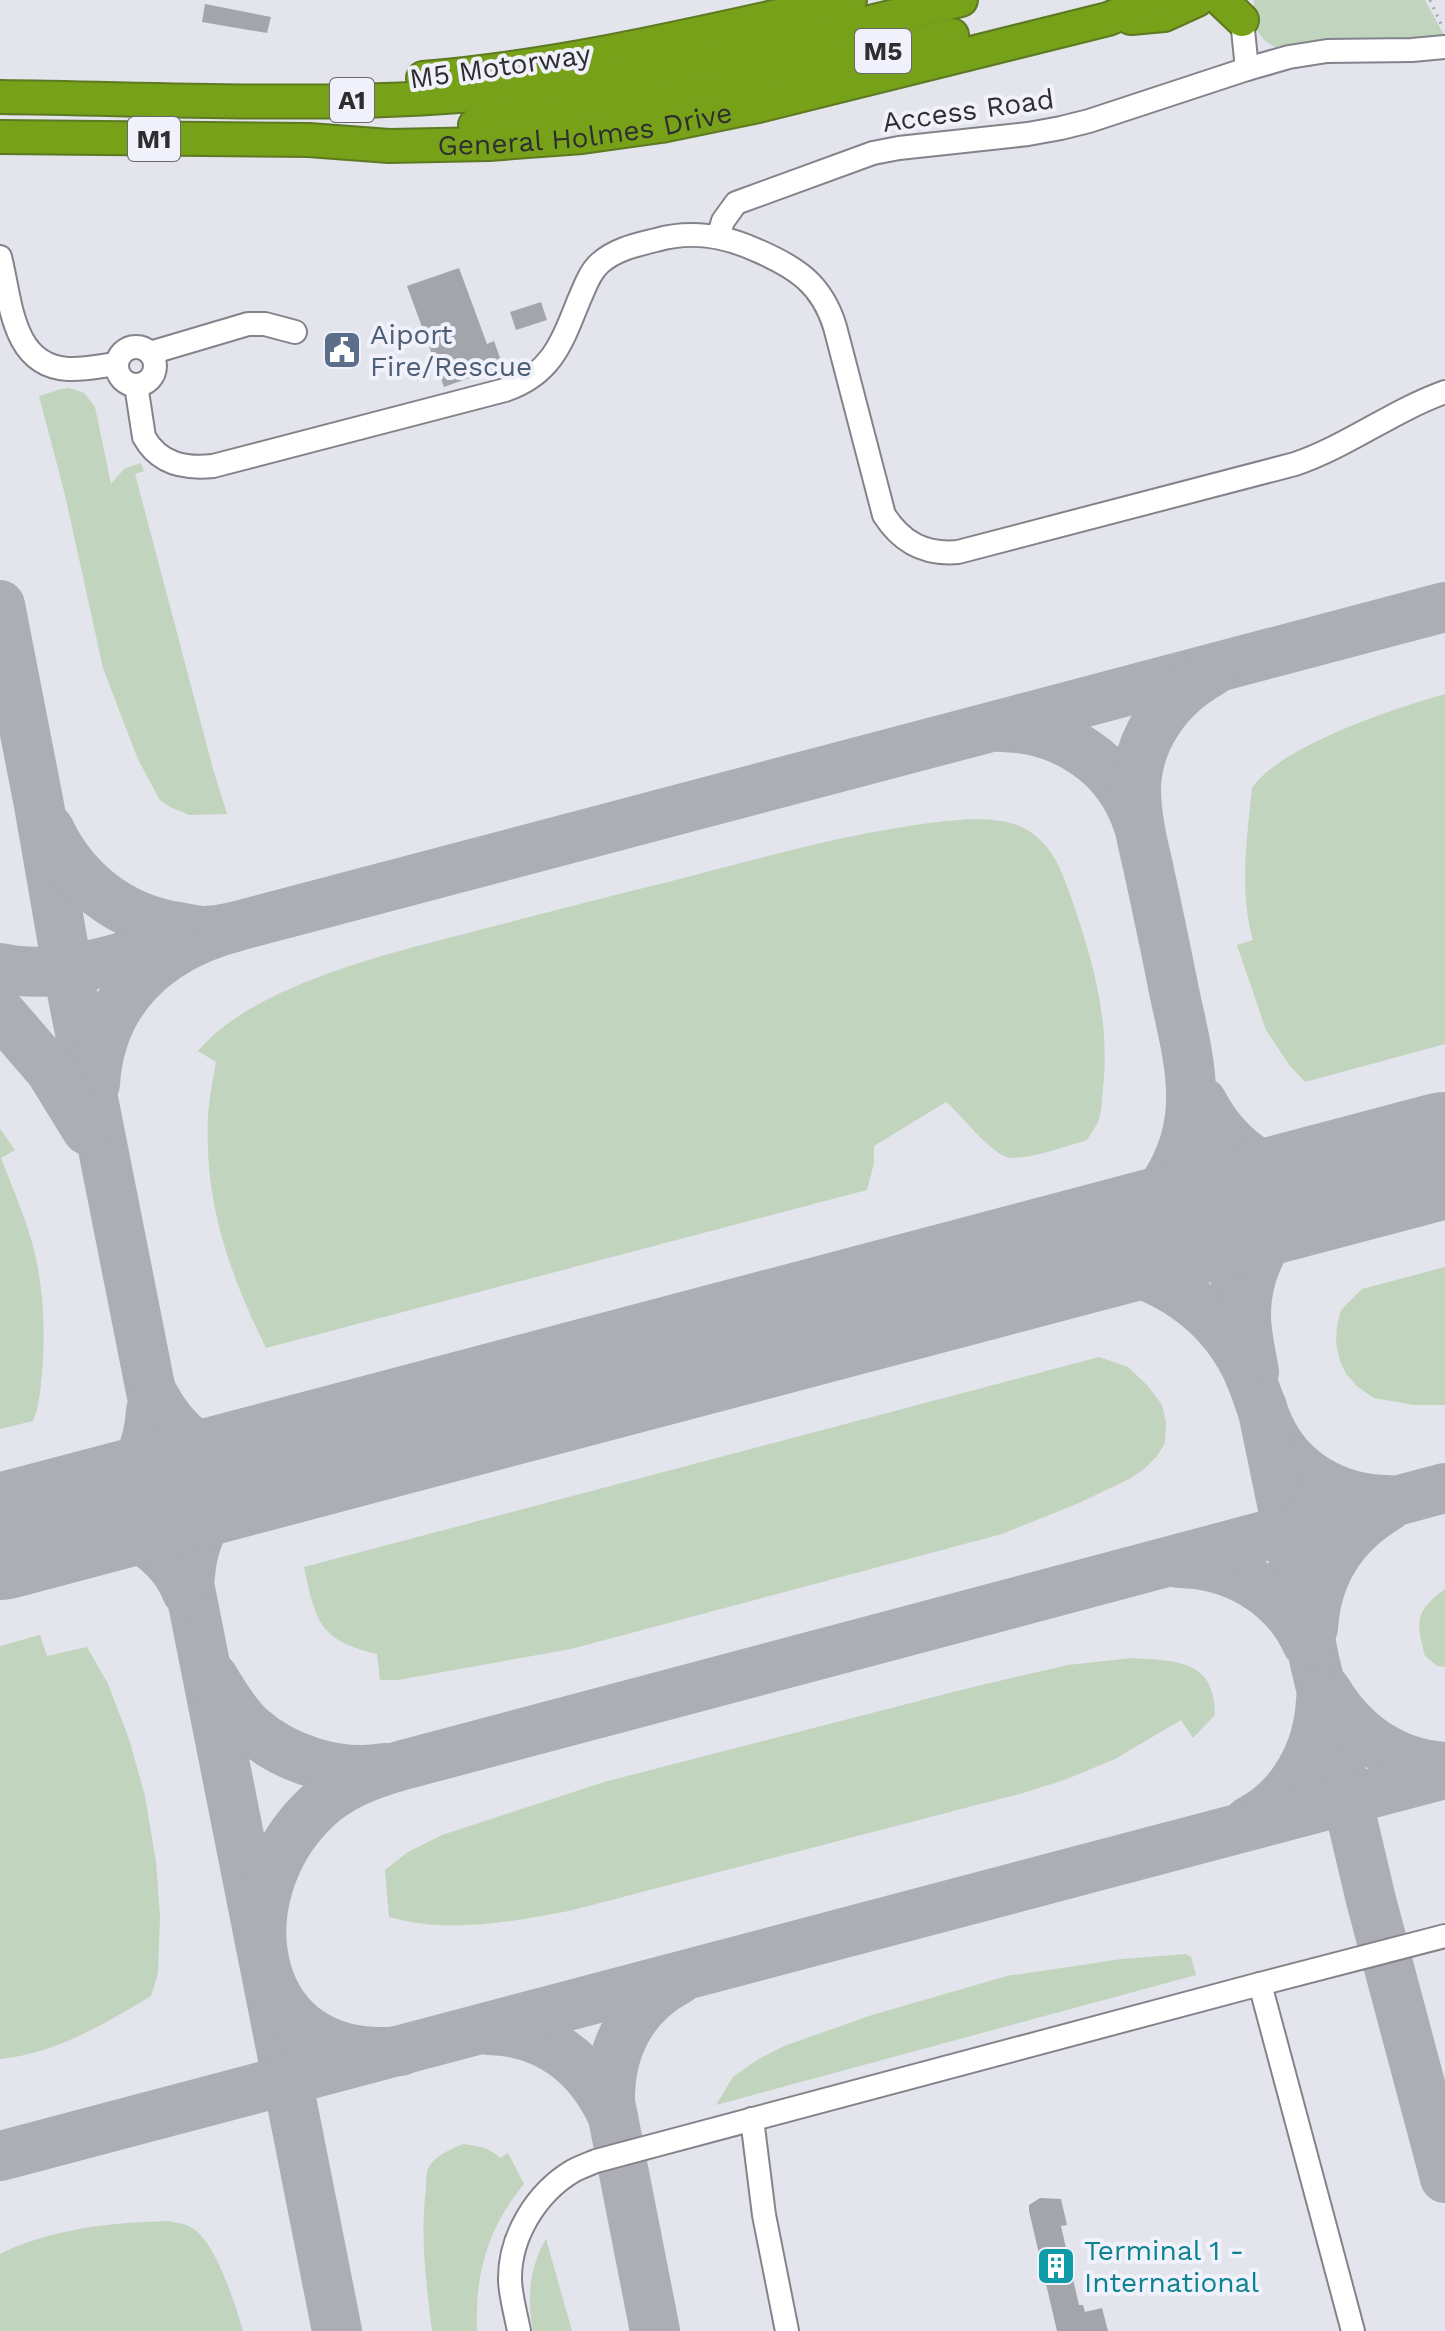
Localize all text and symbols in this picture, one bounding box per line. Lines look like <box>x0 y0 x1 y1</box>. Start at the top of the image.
road number: M5 <box>855 29 911 73</box>
street label: M5 Motorway <box>407 37 593 96</box>
road number: A1 <box>330 78 374 122</box>
street label: Access Road <box>880 82 1056 139</box>
street label: General Holmes Drive <box>437 96 735 162</box>
road number: M1 <box>128 117 180 161</box>
place label: Aiport Fire/Rescue <box>370 318 532 383</box>
public building icon: Aiport Fire/Rescue <box>321 329 363 371</box>
place label: Terminal 1 - International <box>1084 2234 1259 2299</box>
building icon: Terminal 1 - International <box>1035 2245 1077 2287</box>

